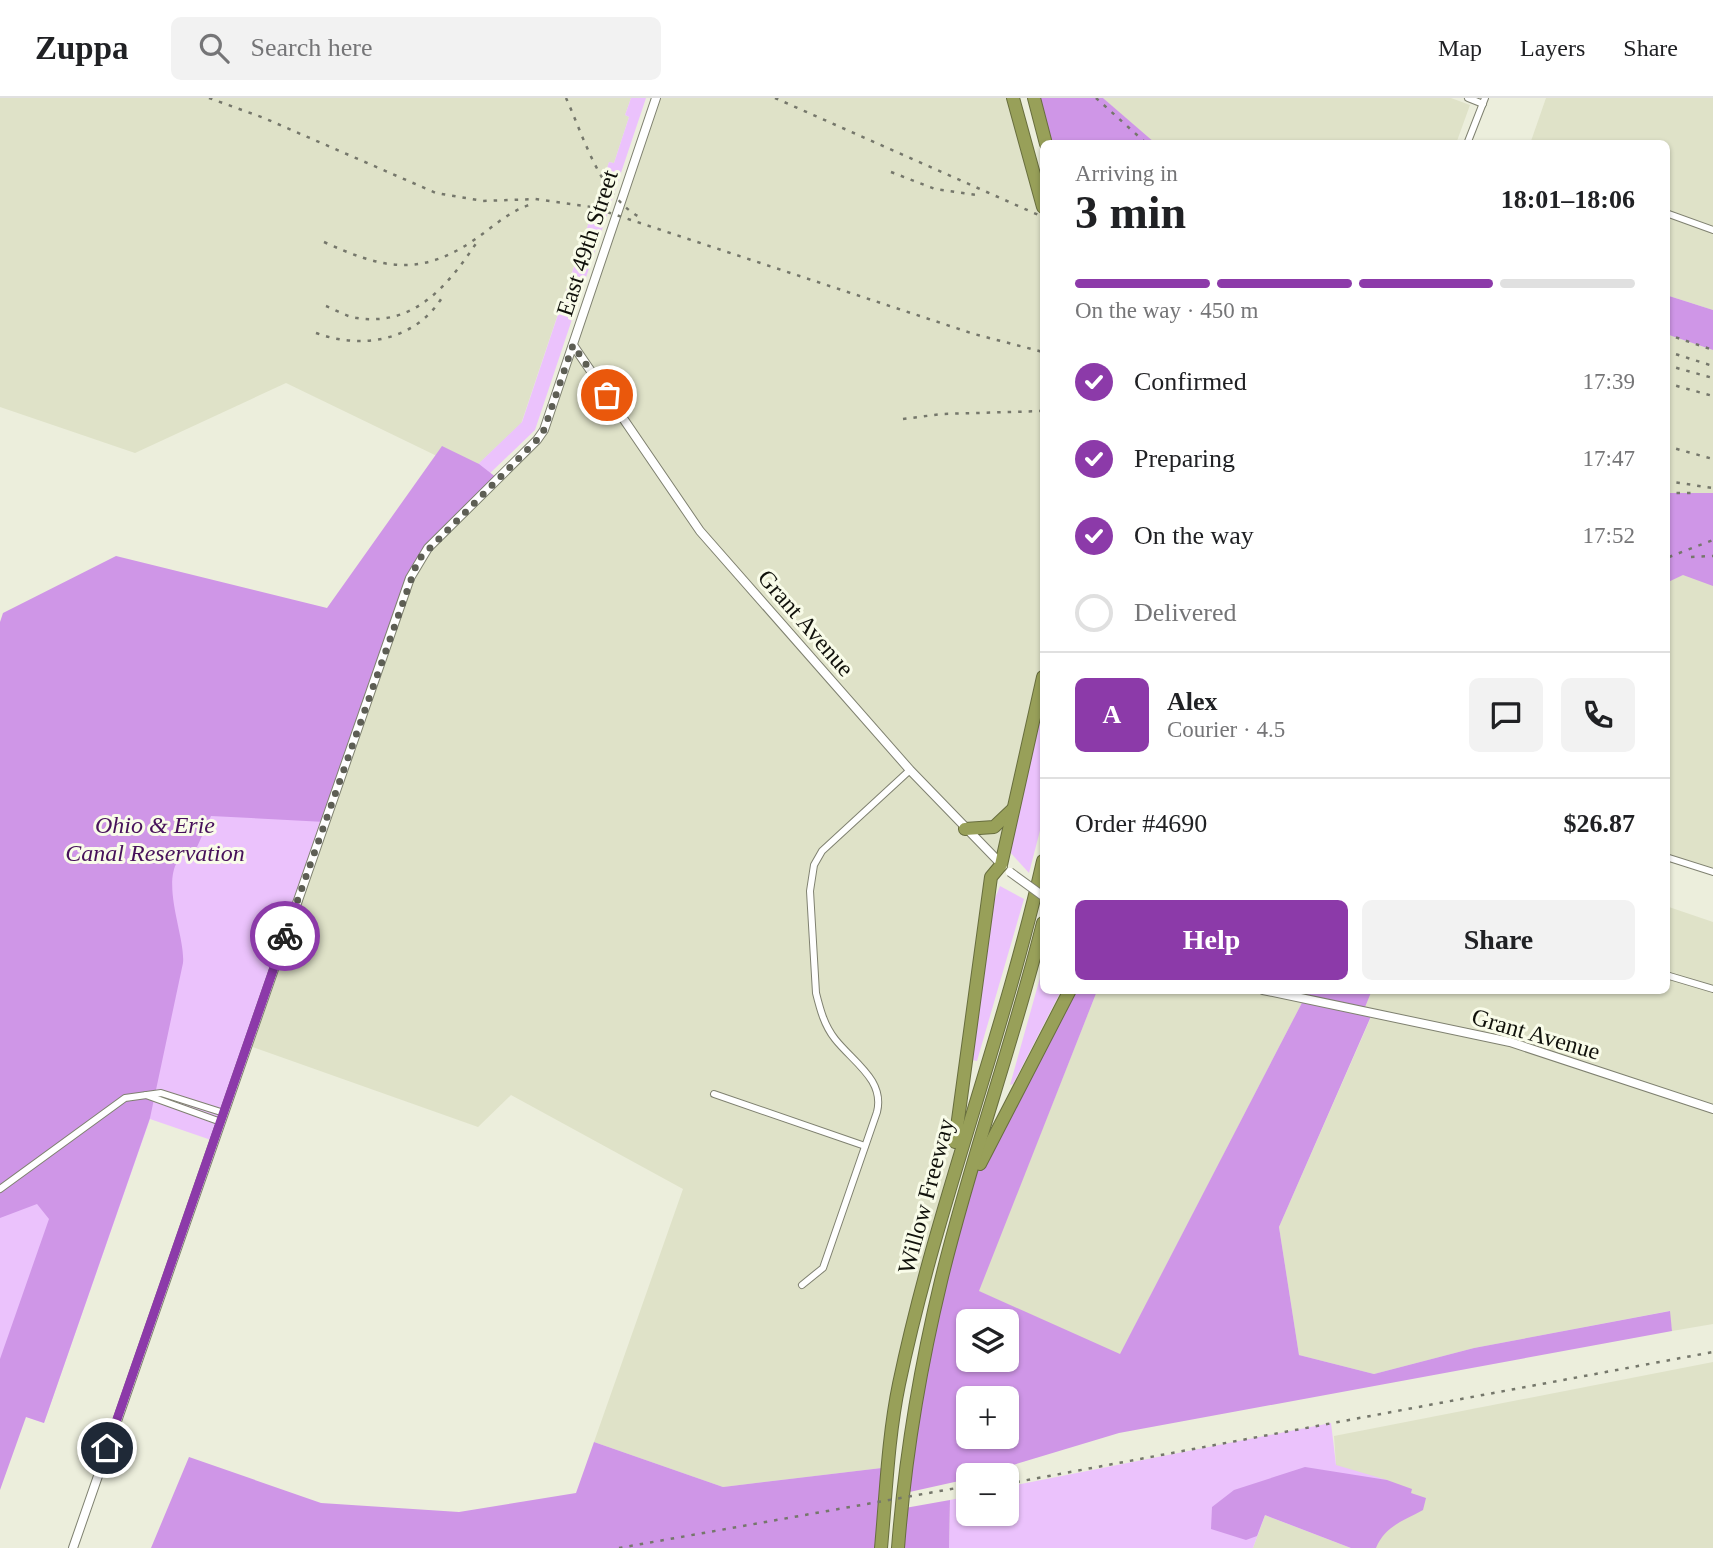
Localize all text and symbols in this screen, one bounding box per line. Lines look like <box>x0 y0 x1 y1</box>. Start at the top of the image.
search box <box>171 17 661 80</box>
icon: search <box>195 29 233 67</box>
text: Zuppa <box>35 30 129 66</box>
text: Search here <box>251 33 373 62</box>
text: Map <box>1438 35 1482 61</box>
text: Layers <box>1520 35 1585 61</box>
text: Share <box>1623 35 1678 61</box>
text: Arriving in <box>1075 161 1178 186</box>
street label: East 49th Street <box>551 166 623 319</box>
text: 18:01–18:06 <box>1501 185 1635 214</box>
text: 3 min <box>1075 187 1186 238</box>
text: On the way · 450 m <box>1075 298 1258 323</box>
icon: check <box>1075 363 1113 401</box>
pin <box>577 365 637 425</box>
text: Confirmed <box>1134 367 1247 396</box>
text: 17:39 <box>1583 369 1635 394</box>
icon: bag <box>588 376 626 414</box>
icon: check <box>1075 440 1113 478</box>
text: Preparing <box>1134 444 1235 473</box>
text: 17:47 <box>1583 446 1635 471</box>
icon: check <box>1075 517 1113 555</box>
text: On the way <box>1134 521 1254 550</box>
text: 17:52 <box>1583 523 1635 548</box>
street label: Grant Avenue <box>753 565 859 681</box>
text: Delivered <box>1134 598 1237 627</box>
button: chat <box>1469 678 1543 752</box>
button: phone <box>1561 678 1635 752</box>
text: Alex <box>1167 687 1218 716</box>
text: A <box>1103 700 1121 729</box>
text: Courier · 4.5 <box>1167 717 1285 742</box>
text: Order #4690 <box>1075 809 1207 838</box>
text: $26.87 <box>1564 809 1635 838</box>
park label: Ohio & Erie Canal Reservation <box>65 812 245 866</box>
button: Help <box>1075 900 1348 980</box>
button: Share <box>1362 900 1635 980</box>
courier <box>250 901 320 971</box>
icon: bike <box>266 917 304 955</box>
street label: Grant Avenue <box>1469 1003 1603 1065</box>
street label: Willow Freeway <box>893 1116 959 1276</box>
map controls <box>956 1309 1019 1526</box>
button: layers <box>956 1309 1019 1372</box>
button: + <box>956 1386 1019 1449</box>
pin <box>77 1418 137 1478</box>
icon: home <box>88 1429 126 1467</box>
button: − <box>956 1463 1019 1526</box>

